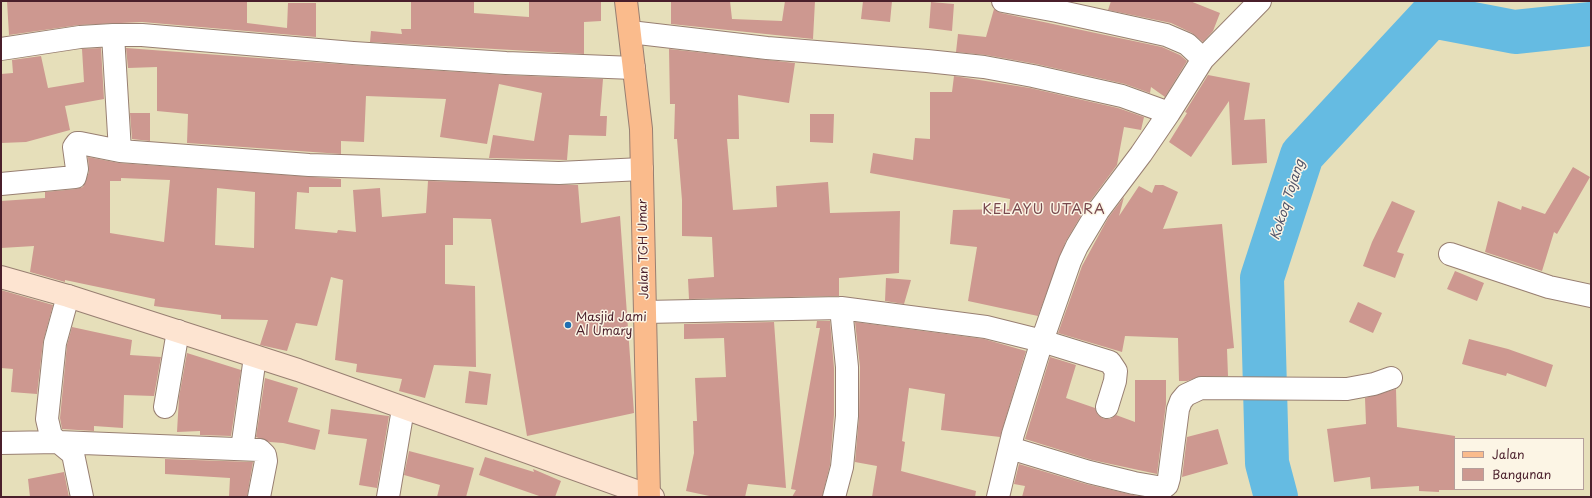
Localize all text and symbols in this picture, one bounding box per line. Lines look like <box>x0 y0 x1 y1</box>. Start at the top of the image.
water label: Kokoq Tojang <box>1268 158 1308 242</box>
street label: Jalan TGH Umar <box>636 199 652 299</box>
district label: KELAYU UTARA <box>983 202 1105 218</box>
place label: Masjid Jami Al Umary <box>576 311 647 339</box>
marker: Masjid Jami Al Umary <box>563 320 573 330</box>
legend <box>1454 438 1584 490</box>
text: Jalan <box>1492 445 1525 463</box>
text: Bangunan <box>1492 465 1551 483</box>

